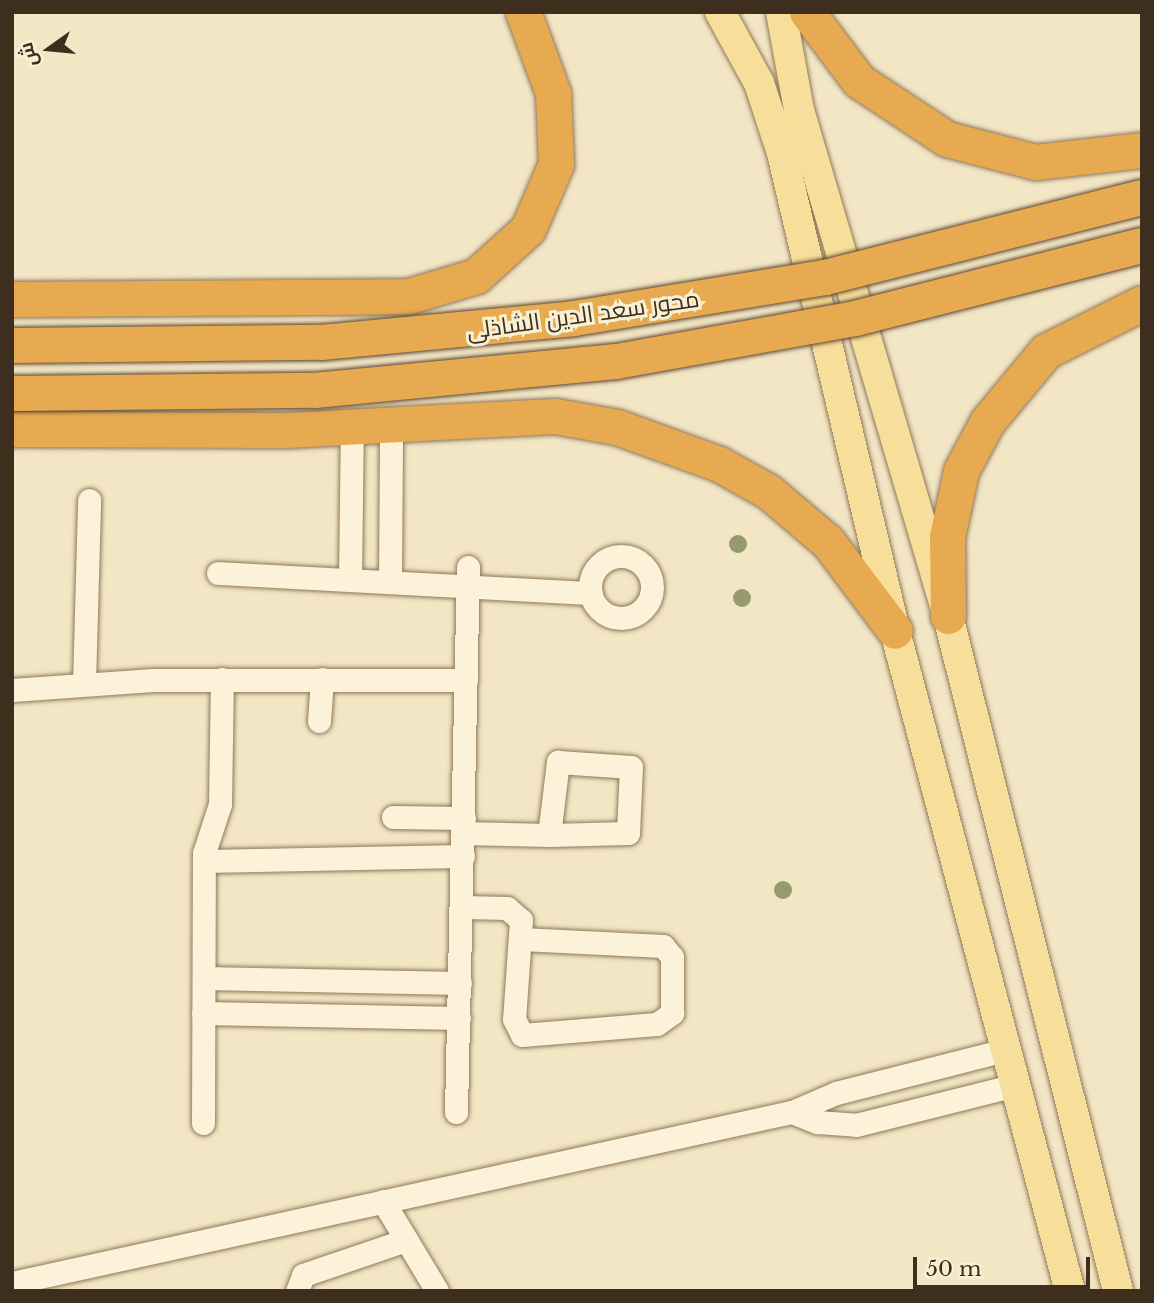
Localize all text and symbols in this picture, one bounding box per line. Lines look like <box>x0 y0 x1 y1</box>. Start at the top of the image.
north arrow <box>14 14 84 84</box>
text: ش <box>14 40 42 69</box>
street label: محور سعد الدين الشاذلى <box>465 285 701 345</box>
scale bar <box>916 1244 1093 1288</box>
text: 50 m <box>926 1256 981 1282</box>

